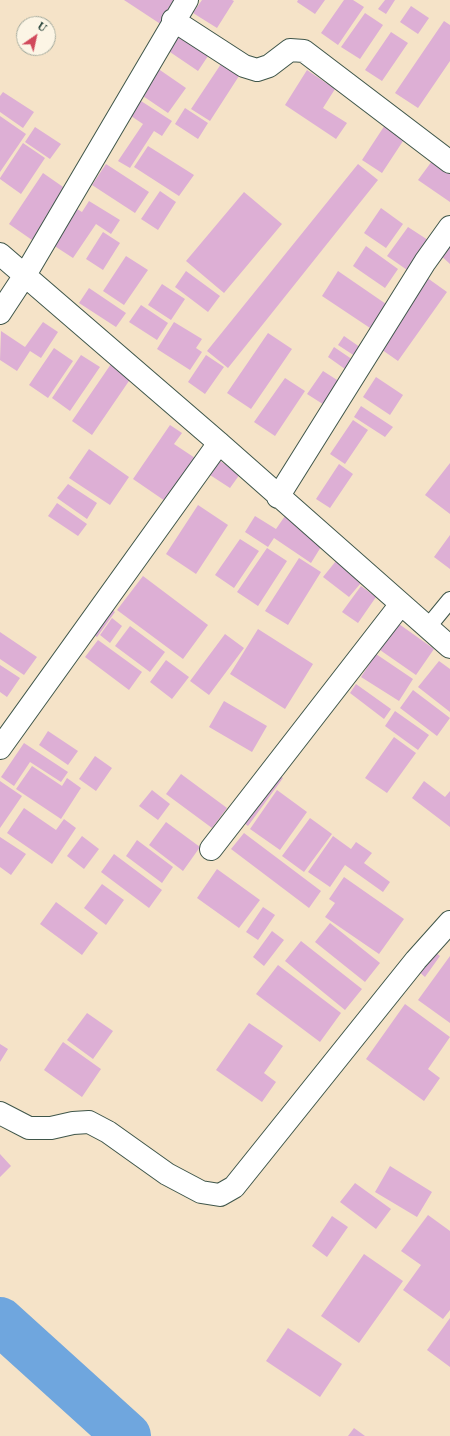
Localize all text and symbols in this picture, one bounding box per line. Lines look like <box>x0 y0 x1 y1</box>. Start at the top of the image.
north arrow <box>16 16 56 56</box>
text: U <box>35 19 49 35</box>

